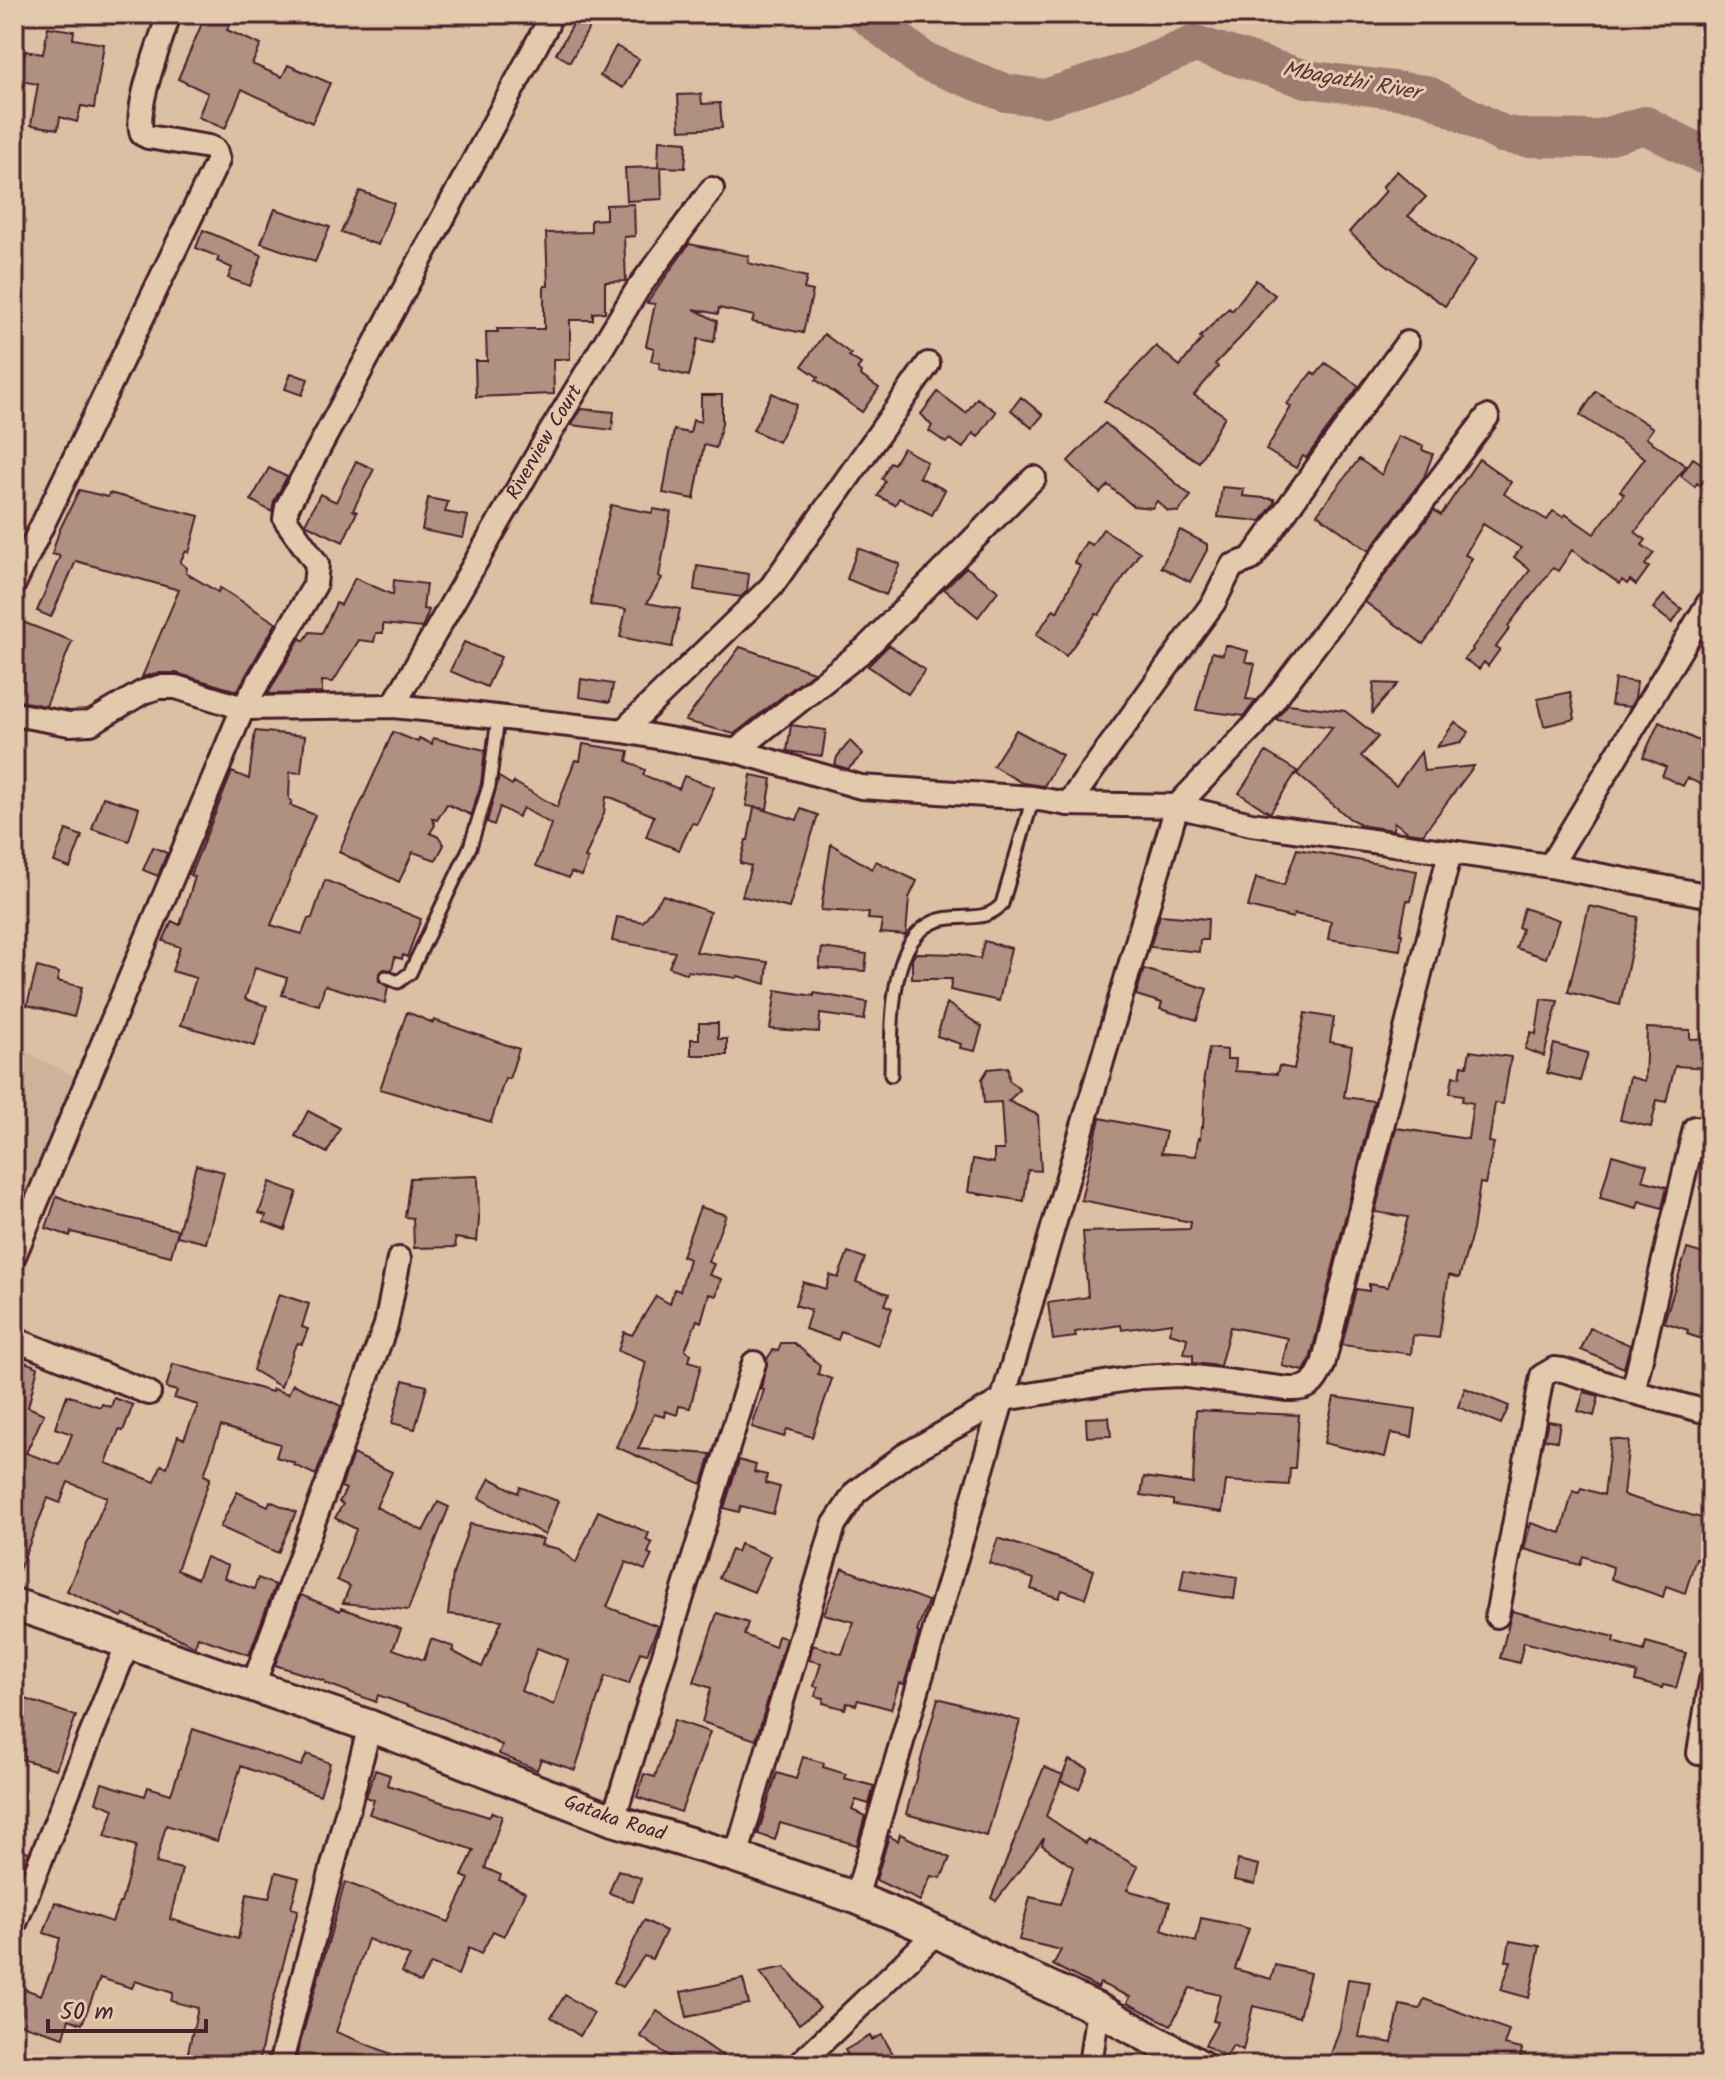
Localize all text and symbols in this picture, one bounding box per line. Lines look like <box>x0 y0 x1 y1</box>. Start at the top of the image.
water label: Mbagathi River <box>1280 53 1427 112</box>
street label: Riverview Court <box>498 379 592 506</box>
street label: Gataka Road <box>559 1786 670 1851</box>
scale bar <box>48 1983 206 2033</box>
text: 50 m <box>60 1993 114 2032</box>

